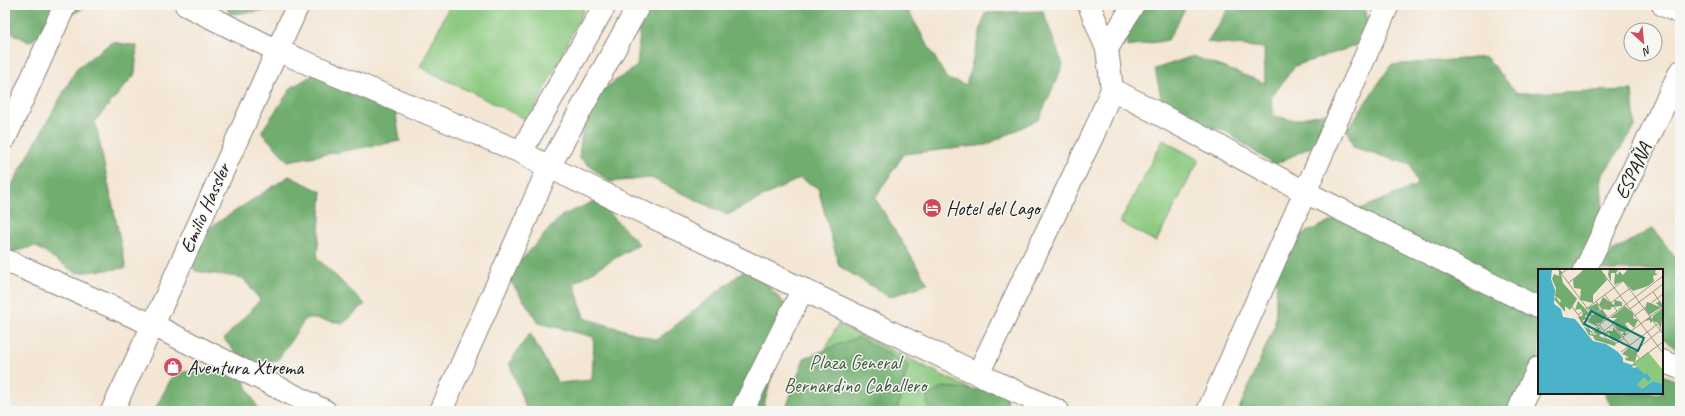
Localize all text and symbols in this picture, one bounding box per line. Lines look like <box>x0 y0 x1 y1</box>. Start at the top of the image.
north arrow <box>1623 22 1663 62</box>
text: N <box>1639 43 1654 60</box>
street label: ESPAÑA <box>1609 138 1658 203</box>
street label: Emilio Hassler <box>174 158 237 257</box>
place label: Hotel del Lago <box>946 196 1042 221</box>
hotel icon: Hotel del Lago <box>921 197 943 219</box>
inset map <box>1538 269 1663 394</box>
park label: Plaza General Bernardino Caballero <box>784 350 928 398</box>
place label: Aventura Xtrema <box>187 355 305 380</box>
shop icon: Aventura Xtrema <box>162 356 184 378</box>

